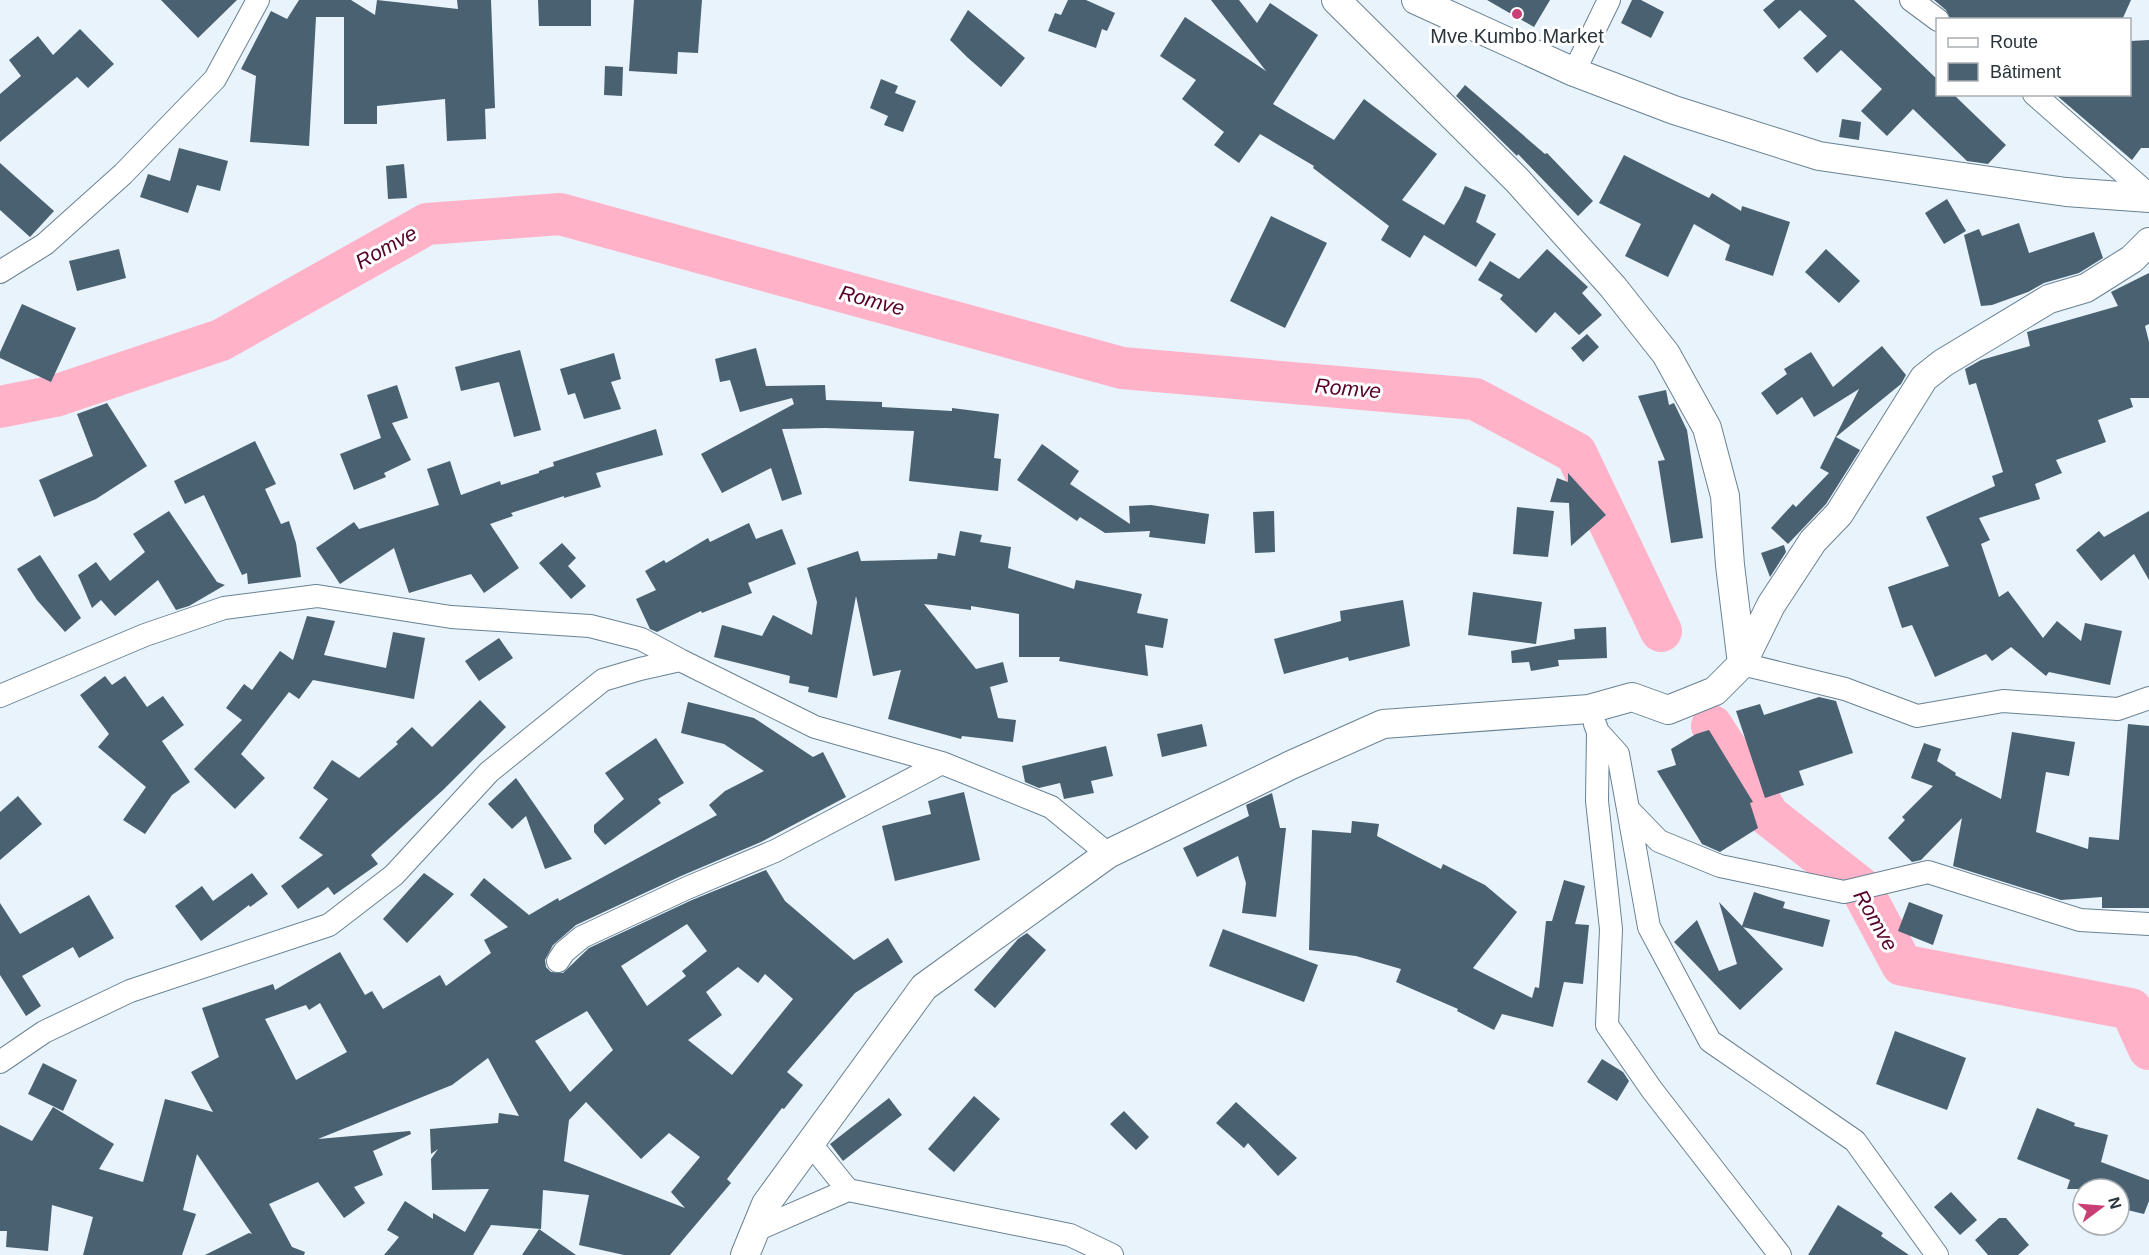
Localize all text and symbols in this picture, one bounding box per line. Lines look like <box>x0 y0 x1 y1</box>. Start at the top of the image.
marker: Mve Kumbo Market <box>1510 7 1524 21</box>
legend <box>1936 18 2131 96</box>
place label: Mve Kumbo Market <box>1430 25 1604 47</box>
text: Route <box>1990 32 2038 52</box>
text: Bâtiment <box>1990 62 2061 82</box>
water label: Romve <box>351 221 421 273</box>
water label: Romve <box>837 280 907 320</box>
water label: Romve <box>1314 374 1382 402</box>
water label: Romve <box>1849 885 1903 955</box>
north arrow <box>2071 1177 2131 1237</box>
text: N <box>2105 1195 2125 1211</box>

